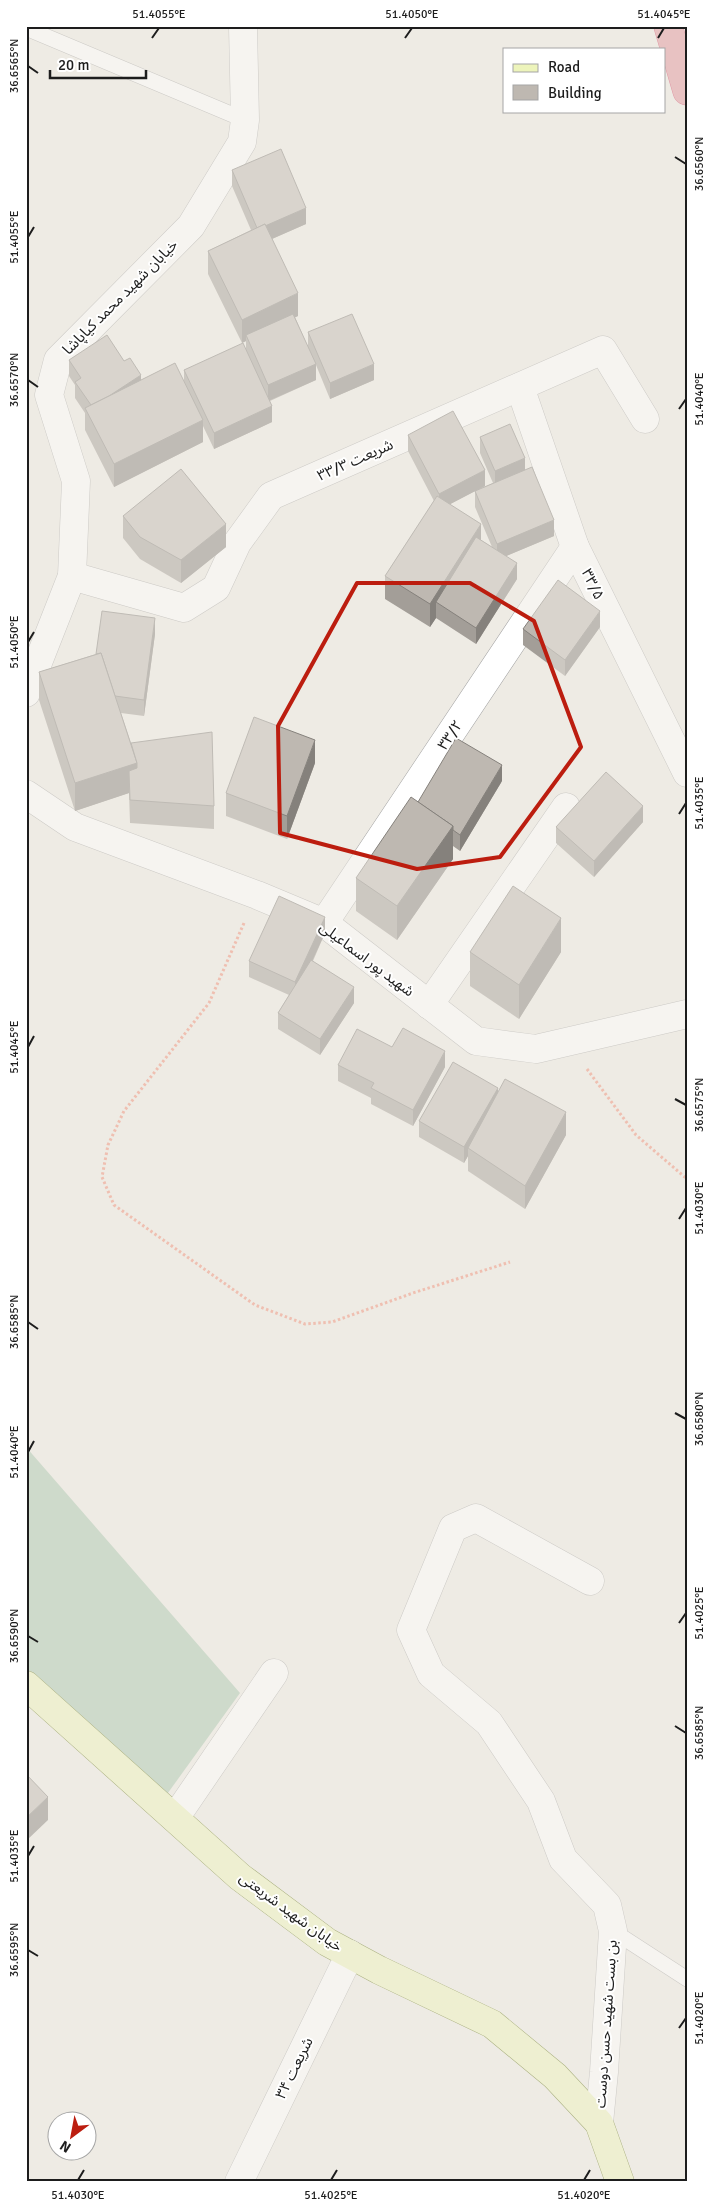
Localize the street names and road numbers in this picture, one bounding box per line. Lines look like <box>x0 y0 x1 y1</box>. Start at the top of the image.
street label: خیابان شهید محمد کیاپاشا <box>59 236 182 359</box>
street label: شریعت ۳۳/۳ <box>314 435 396 485</box>
street label: ۳۳/۵ <box>578 566 608 602</box>
street label: ۳۳/۲ <box>434 717 466 753</box>
street label: شهید پور اسماعیلی <box>316 918 418 1001</box>
street label: خیابان شهید شریعتی <box>236 1869 346 1956</box>
street label: بن بست شهید حسن دوست <box>591 1939 621 2109</box>
street label: شریعت ۳۴ <box>271 2034 317 2102</box>

